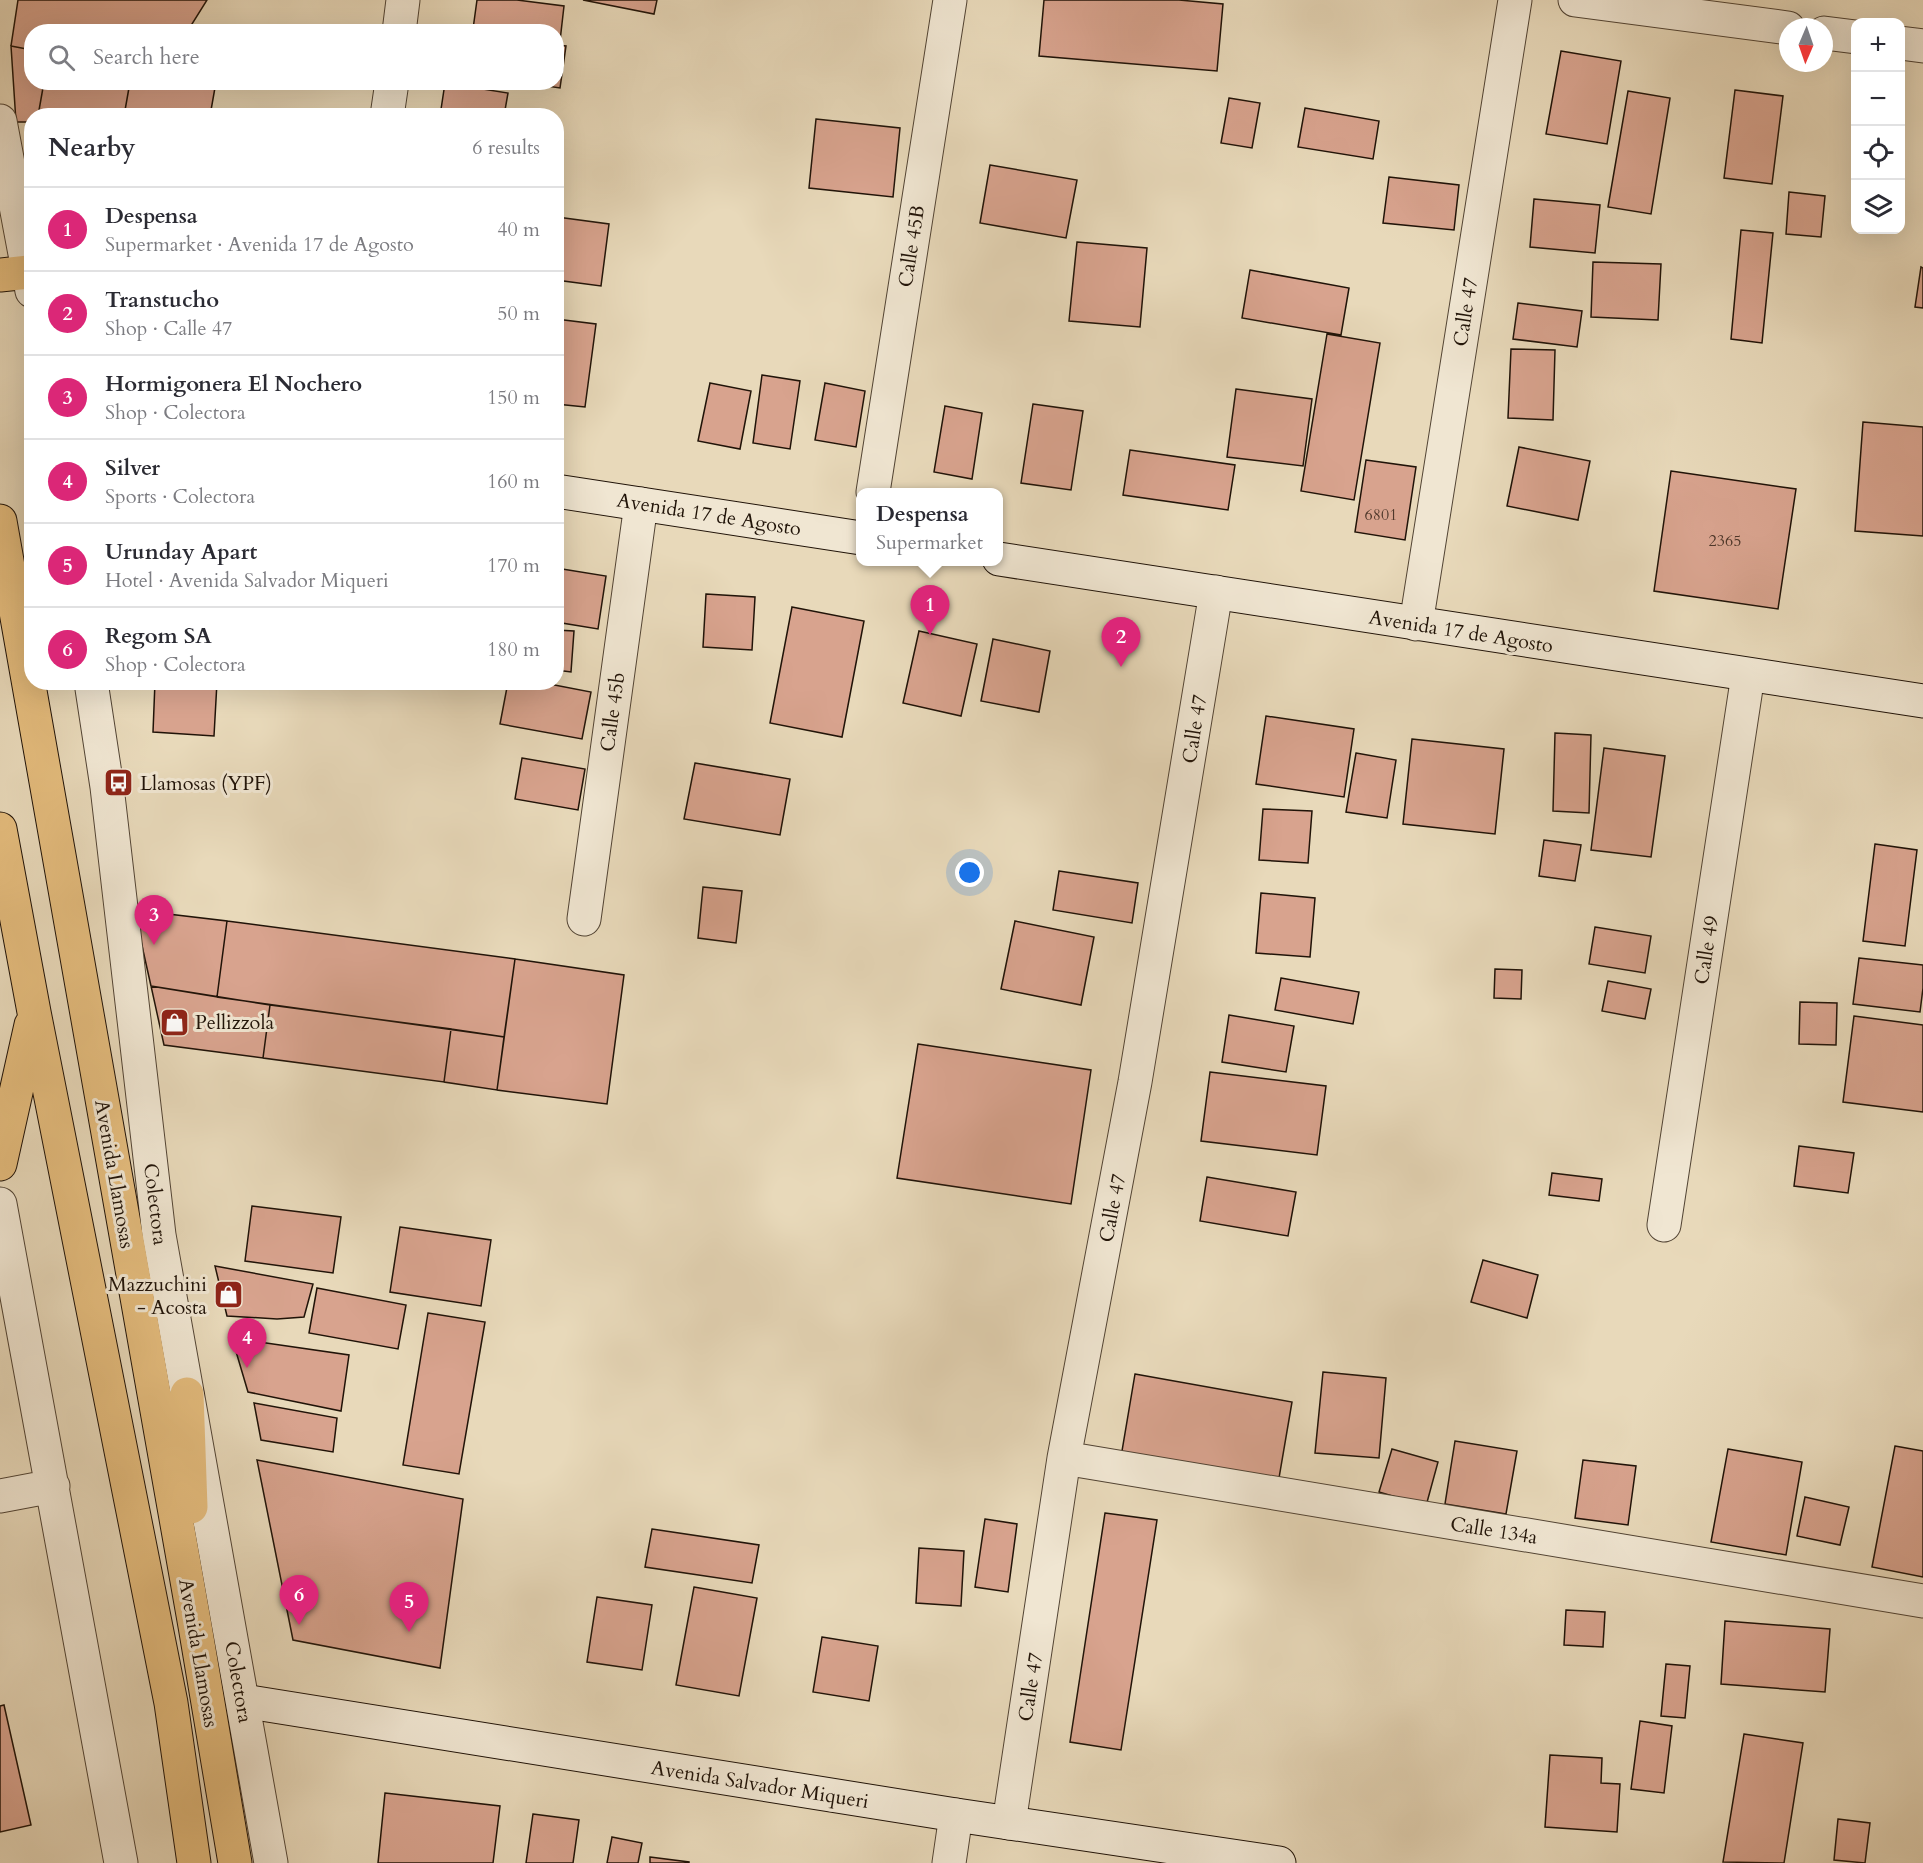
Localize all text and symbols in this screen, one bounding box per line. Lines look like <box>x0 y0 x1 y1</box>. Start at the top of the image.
north arrow <box>1779 18 1833 72</box>
map controls <box>1851 18 1905 234</box>
button: + <box>1851 18 1905 72</box>
search box <box>24 24 564 90</box>
icon: search <box>45 41 78 74</box>
text: Search here <box>93 42 200 72</box>
button: − <box>1851 72 1905 126</box>
button: locate <box>1851 126 1905 180</box>
text: Nearby <box>48 130 136 165</box>
text: 6 results <box>472 134 540 161</box>
button: layers <box>1851 180 1905 234</box>
text: Despensa <box>105 201 198 231</box>
street label: Calle 45B <box>892 203 931 289</box>
text: 1 <box>62 216 73 243</box>
text: 40 m <box>497 216 540 243</box>
text: Supermarket · Avenida 17 de Agosto <box>105 231 414 258</box>
street label: Calle 47 <box>1447 276 1484 348</box>
text: Transtucho <box>105 285 219 315</box>
text: 2 <box>62 300 73 327</box>
text: 50 m <box>497 300 540 327</box>
text: Shop · Calle 47 <box>105 315 232 342</box>
text: Hormigonera El Nochero <box>105 369 362 399</box>
text: 3 <box>62 384 73 411</box>
text: 150 m <box>487 384 540 411</box>
text: Shop · Colectora <box>105 399 246 426</box>
text: Silver <box>105 453 160 483</box>
text: 4 <box>62 468 73 495</box>
text: 160 m <box>487 468 540 495</box>
text: Sports · Colectora <box>105 483 255 510</box>
street label: Avenida 17 de Agosto <box>615 487 803 542</box>
popup <box>856 488 1003 566</box>
text: Despensa <box>876 499 969 529</box>
house number: 6801 <box>1365 504 1397 526</box>
text: Supermarket <box>876 529 983 556</box>
house number: 2365 <box>1709 530 1741 552</box>
text: Urunday Apart <box>105 537 257 567</box>
text: 5 <box>62 552 73 579</box>
text: 170 m <box>487 552 540 579</box>
text: Hotel · Avenida Salvador Miqueri <box>105 567 389 594</box>
pin: 1 <box>910 586 950 635</box>
street label: Avenida 17 de Agosto <box>1367 604 1555 659</box>
pin: 2 <box>1102 618 1140 667</box>
text: Regom SA <box>105 621 212 651</box>
text: 6 <box>62 636 73 663</box>
text: 180 m <box>487 636 540 663</box>
text: Shop · Colectora <box>105 651 246 678</box>
street label: Calle 45b <box>594 671 631 753</box>
street label: Calle 47 <box>1176 693 1213 765</box>
bus stop icon: Llamosas (YPF) <box>103 767 135 799</box>
place label: Llamosas (YPF) <box>140 770 272 797</box>
your location <box>955 858 984 887</box>
pin: 3 <box>134 896 174 945</box>
street label: Calle 49 <box>1688 914 1725 986</box>
shop icon: Pellizzola <box>158 1006 190 1038</box>
place label: Pellizzola <box>195 1009 274 1036</box>
street label: Avenida Llamosas <box>88 1098 141 1251</box>
street label: Colectora <box>137 1161 174 1247</box>
street label: Calle 47 <box>1093 1172 1132 1245</box>
place label: Mazzuchini - Acosta <box>108 1271 207 1321</box>
shop icon: Mazzuchini - Acosta <box>212 1279 244 1311</box>
pin: 4 <box>228 1318 266 1368</box>
street label: Calle 134a <box>1448 1510 1540 1551</box>
pin: 6 <box>280 1576 318 1625</box>
street label: Avenida Llamosas <box>172 1577 225 1730</box>
pin: 5 <box>390 1582 428 1632</box>
street label: Colectora <box>218 1639 259 1725</box>
street label: Calle 47 <box>1012 1651 1049 1723</box>
street label: Avenida Salvador Miqueri <box>649 1754 871 1815</box>

